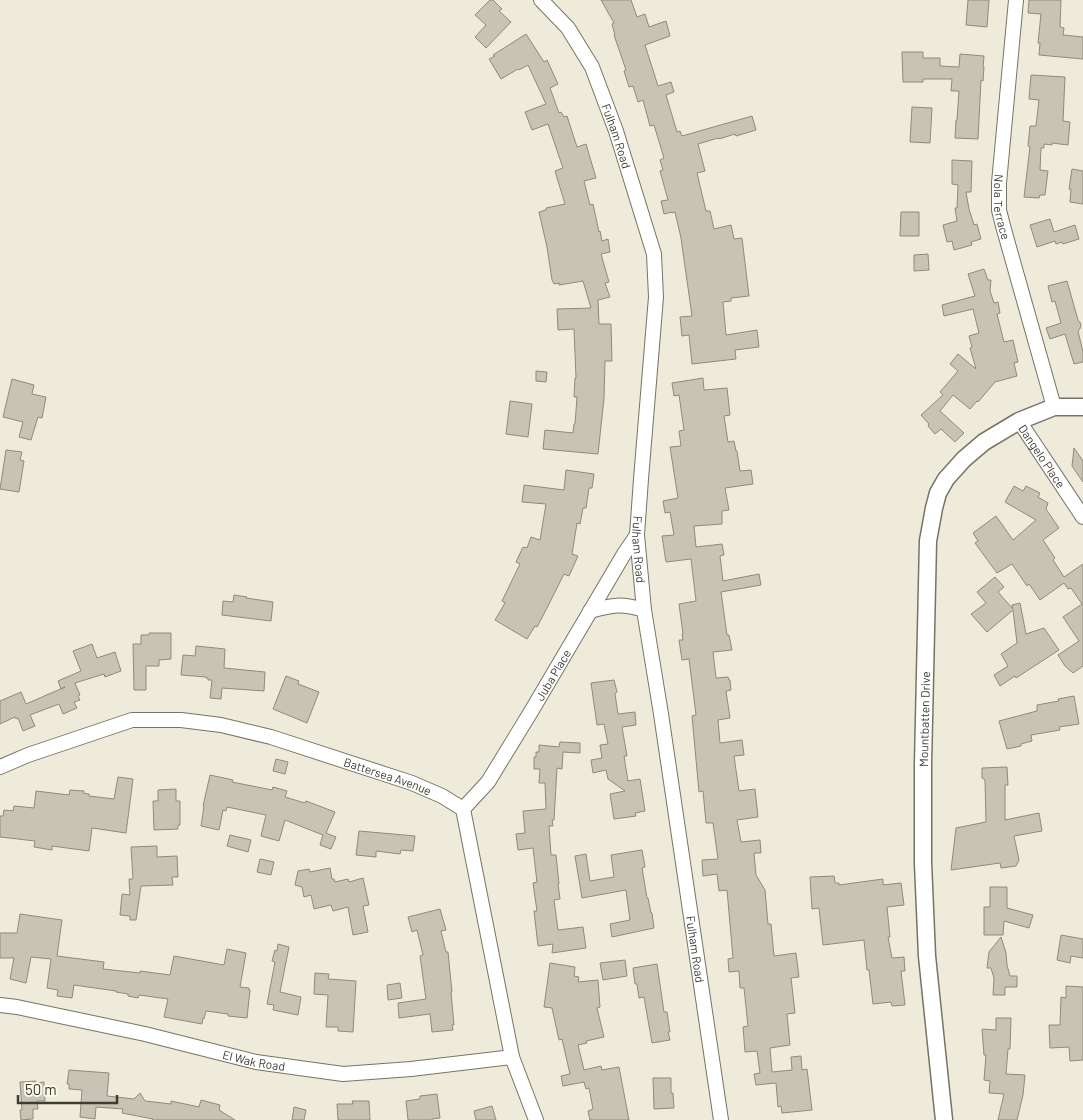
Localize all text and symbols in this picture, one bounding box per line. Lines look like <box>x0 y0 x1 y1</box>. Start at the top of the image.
street label: Fulham Road <box>599 102 634 170</box>
street label: Nola Terrace <box>992 174 1013 241</box>
street label: Dangelo Place <box>1016 422 1068 490</box>
street label: Fulham Road <box>630 515 648 584</box>
street label: Juba Place <box>532 647 573 703</box>
street label: Mountbatten Drive <box>916 671 932 767</box>
street label: Battersea Avenue <box>342 754 434 798</box>
street label: Fulham Road <box>684 915 708 984</box>
street label: El Wak Road <box>221 1047 286 1073</box>
scale bar <box>18 1072 116 1104</box>
text: 50 m <box>25 1080 57 1098</box>

